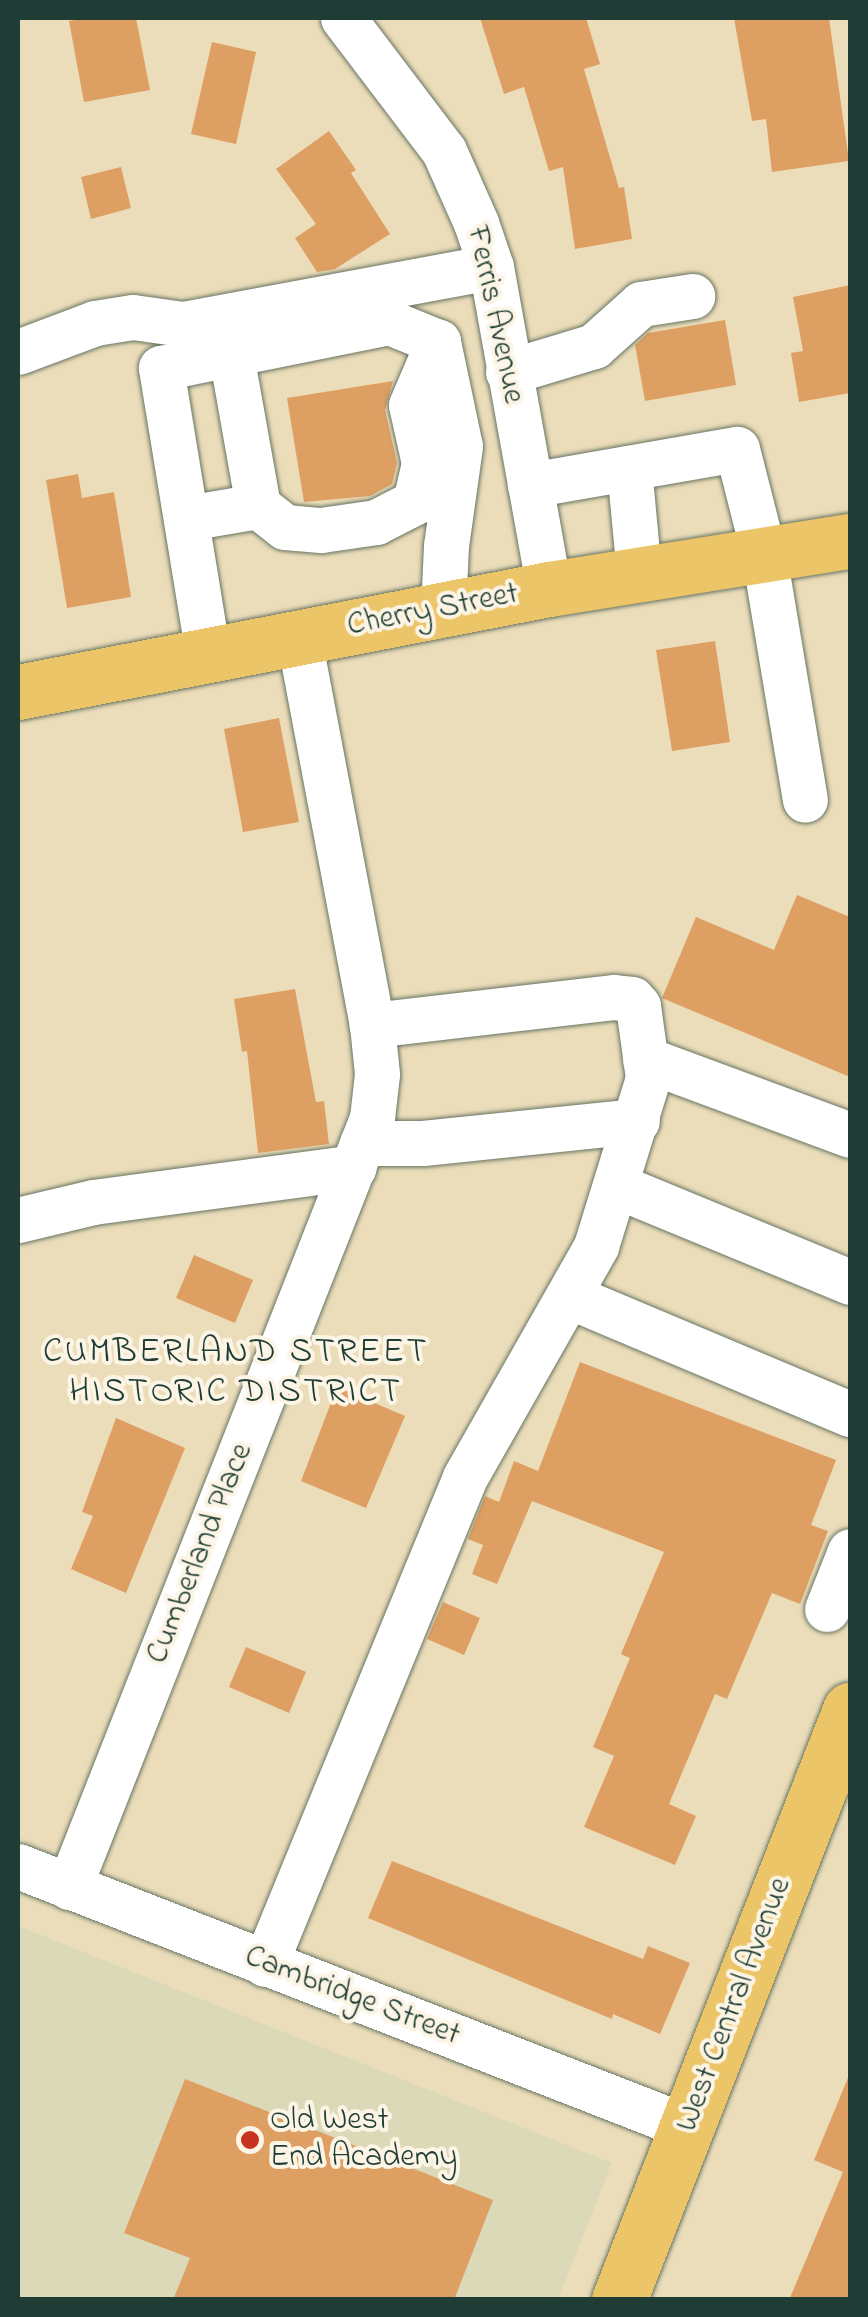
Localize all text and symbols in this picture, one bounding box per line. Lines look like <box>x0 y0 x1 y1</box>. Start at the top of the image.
street label: Ferris Avenue <box>456 223 532 407</box>
street label: Cherry Street <box>344 576 522 646</box>
district label: CUMBERLAND STREET HISTORIC DISTRICT <box>43 1332 429 1414</box>
street label: Cumberland Place <box>139 1438 263 1670</box>
street label: West Central Avenue <box>669 1873 801 2137</box>
street label: Cambridge Street <box>239 1938 465 2056</box>
place label: Old West End Academy <box>270 2103 457 2178</box>
marker: Old West End Academy <box>239 2129 261 2151</box>

